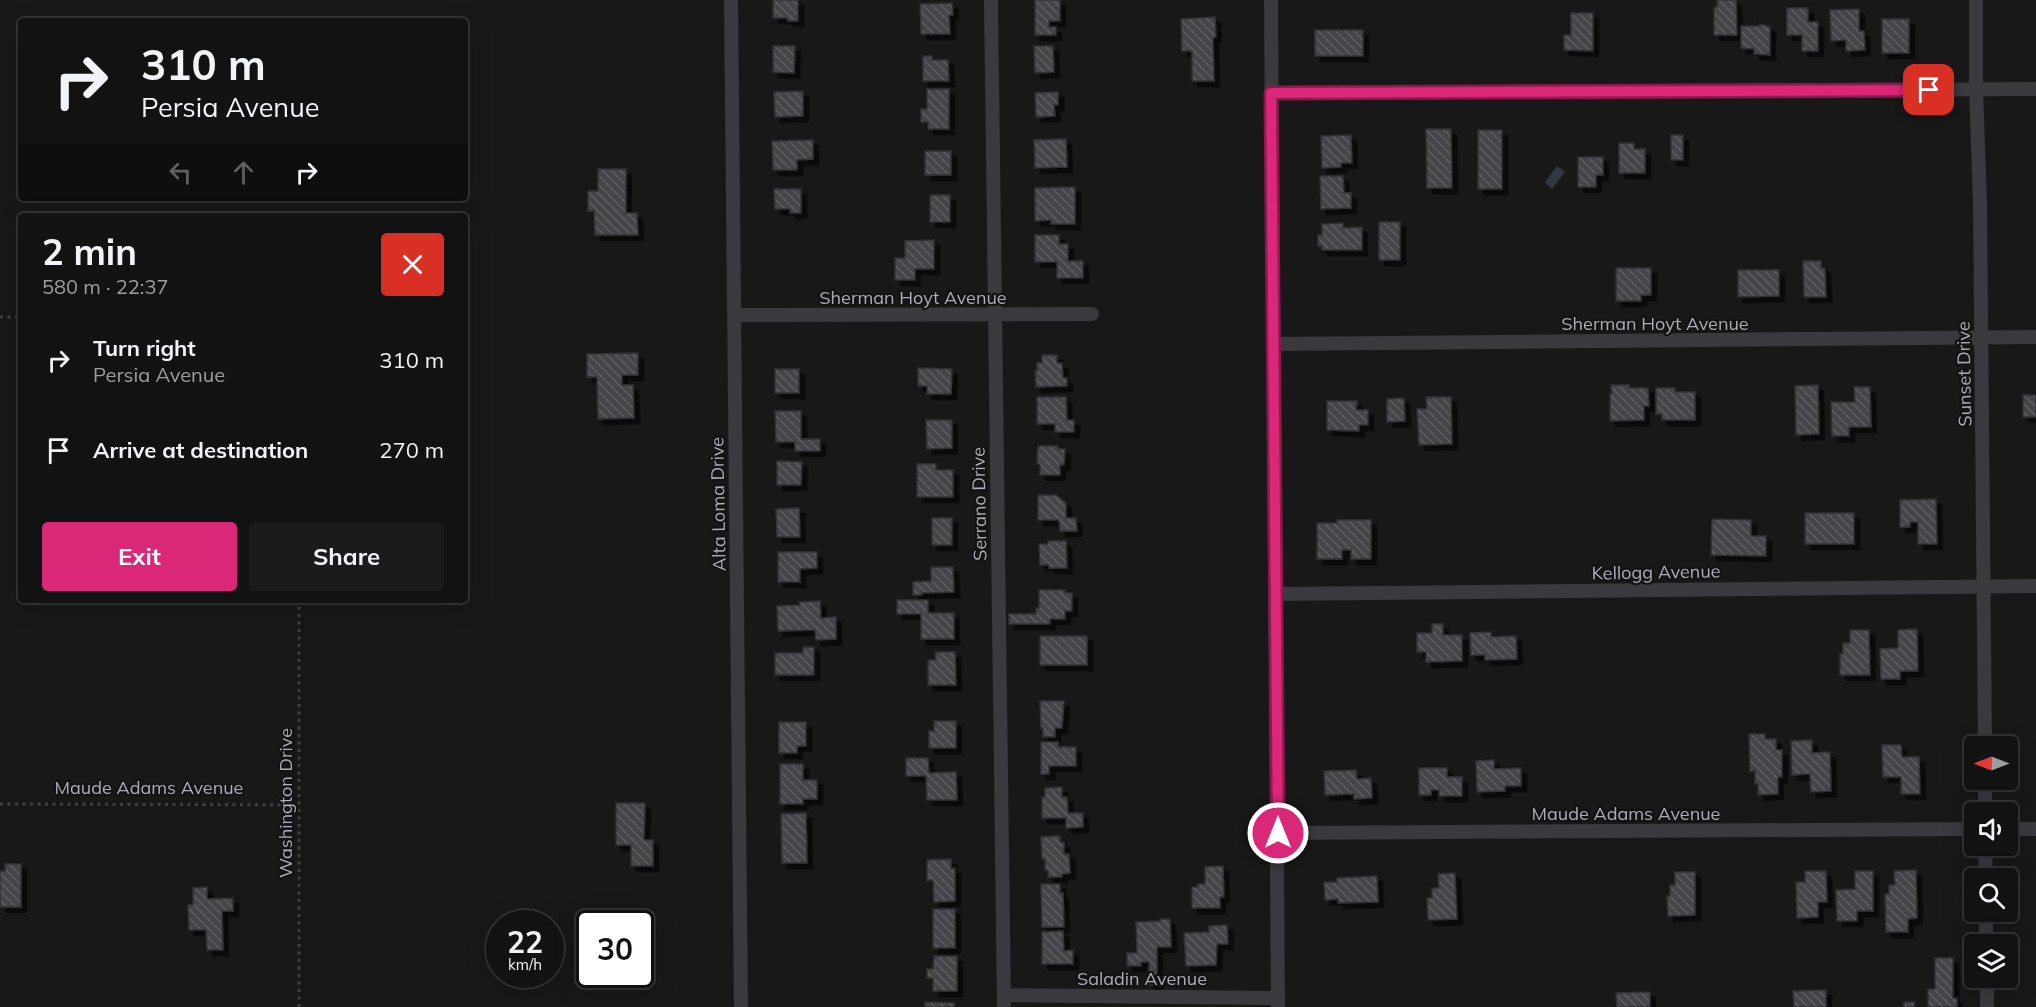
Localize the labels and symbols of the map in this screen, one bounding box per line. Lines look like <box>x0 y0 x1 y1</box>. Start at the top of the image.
pin <box>1903 64 1954 115</box>
street label: Sherman Hoyt Avenue <box>819 286 1007 309</box>
street label: Sherman Hoyt Avenue <box>1561 312 1749 335</box>
street label: Sunset Drive <box>1952 321 1976 427</box>
street label: Alta Loma Drive <box>705 437 731 571</box>
street label: Serrano Drive <box>967 447 991 561</box>
street label: Kellogg Avenue <box>1591 559 1721 585</box>
street label: Washington Drive <box>274 728 297 878</box>
north arrow <box>1964 736 2018 790</box>
street label: Maude Adams Avenue <box>55 776 243 799</box>
position arrow <box>1246 801 1310 865</box>
street label: Maude Adams Avenue <box>1532 802 1720 825</box>
speed limit sign: 30 <box>576 910 654 988</box>
street label: Saladin Avenue <box>1077 967 1207 990</box>

